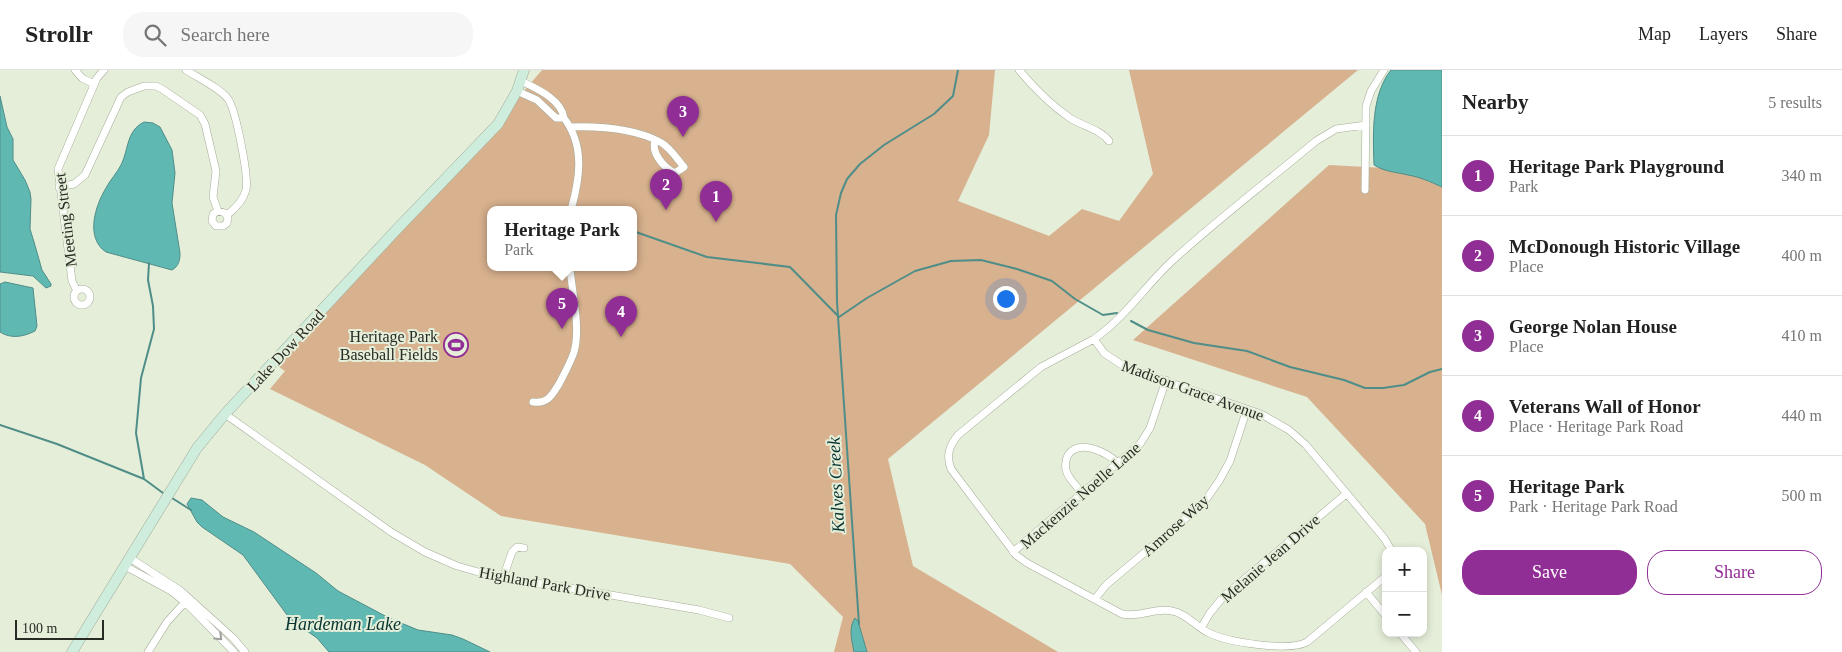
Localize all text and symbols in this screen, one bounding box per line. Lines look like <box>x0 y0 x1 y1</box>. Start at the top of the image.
search box <box>123 12 473 57</box>
text: Strollr <box>25 21 93 47</box>
icon: search <box>141 21 169 49</box>
text: Search here <box>181 24 270 45</box>
text: Map <box>1638 24 1671 44</box>
text: Layers <box>1699 24 1748 44</box>
text: Share <box>1776 24 1817 44</box>
text: Nearby <box>1462 90 1529 114</box>
text: 5 results <box>1768 94 1822 111</box>
pin: 3 <box>667 96 699 137</box>
text: Heritage Park Playground <box>1509 156 1724 177</box>
text: 1 <box>1474 167 1482 184</box>
text: 340 m <box>1782 167 1822 184</box>
pin: 2 <box>650 169 682 210</box>
street label: Meeting Street <box>51 171 81 268</box>
text: Park <box>1509 178 1538 195</box>
pin: 1 <box>700 181 732 222</box>
popup <box>487 206 637 271</box>
text: Heritage Park <box>504 219 620 240</box>
text: McDonough Historic Village <box>1509 236 1740 257</box>
text: Park <box>504 241 534 258</box>
text: 2 <box>1474 247 1482 264</box>
text: 400 m <box>1782 247 1822 264</box>
text: Place <box>1509 258 1544 275</box>
your location <box>993 286 1019 312</box>
pin: 5 <box>546 288 578 329</box>
pin: 4 <box>605 296 637 337</box>
street label: Lake Dow Road <box>243 306 327 394</box>
text: George Nolan House <box>1509 316 1677 337</box>
text: 3 <box>1474 327 1482 344</box>
text: 410 m <box>1782 327 1822 344</box>
place label: Heritage Park Baseball Fields <box>340 328 438 363</box>
sports icon: Heritage Park Baseball Fields <box>443 332 469 358</box>
text: Place <box>1509 338 1544 355</box>
street label: Madison Grace Avenue <box>1120 357 1266 424</box>
text: Veterans Wall of Honor <box>1509 396 1701 417</box>
text: 4 <box>1474 407 1482 424</box>
text: 440 m <box>1782 407 1822 424</box>
text: Place · Heritage Park Road <box>1509 418 1683 435</box>
water label: Kalves Creek <box>823 436 849 534</box>
street label: Mackenzie Noelle Lane <box>1017 439 1144 552</box>
text: Heritage Park <box>1509 476 1625 497</box>
text: 5 <box>1474 487 1482 504</box>
text: 500 m <box>1782 487 1822 504</box>
street label: Amrose Way <box>1139 491 1213 560</box>
text: Park · Heritage Park Road <box>1509 498 1678 515</box>
street label: Melanie Jean Drive <box>1217 511 1323 606</box>
map controls <box>1382 547 1427 637</box>
button: + <box>1382 547 1427 592</box>
button: Save <box>1462 550 1637 595</box>
button: Share <box>1647 550 1822 595</box>
street label: Highland Park Drive <box>478 564 612 604</box>
button: − <box>1382 592 1427 637</box>
water label: Hardeman Lake <box>284 614 401 634</box>
scale bar <box>15 617 104 640</box>
text: 100 m <box>22 621 57 636</box>
one-way arrow <box>213 631 222 640</box>

